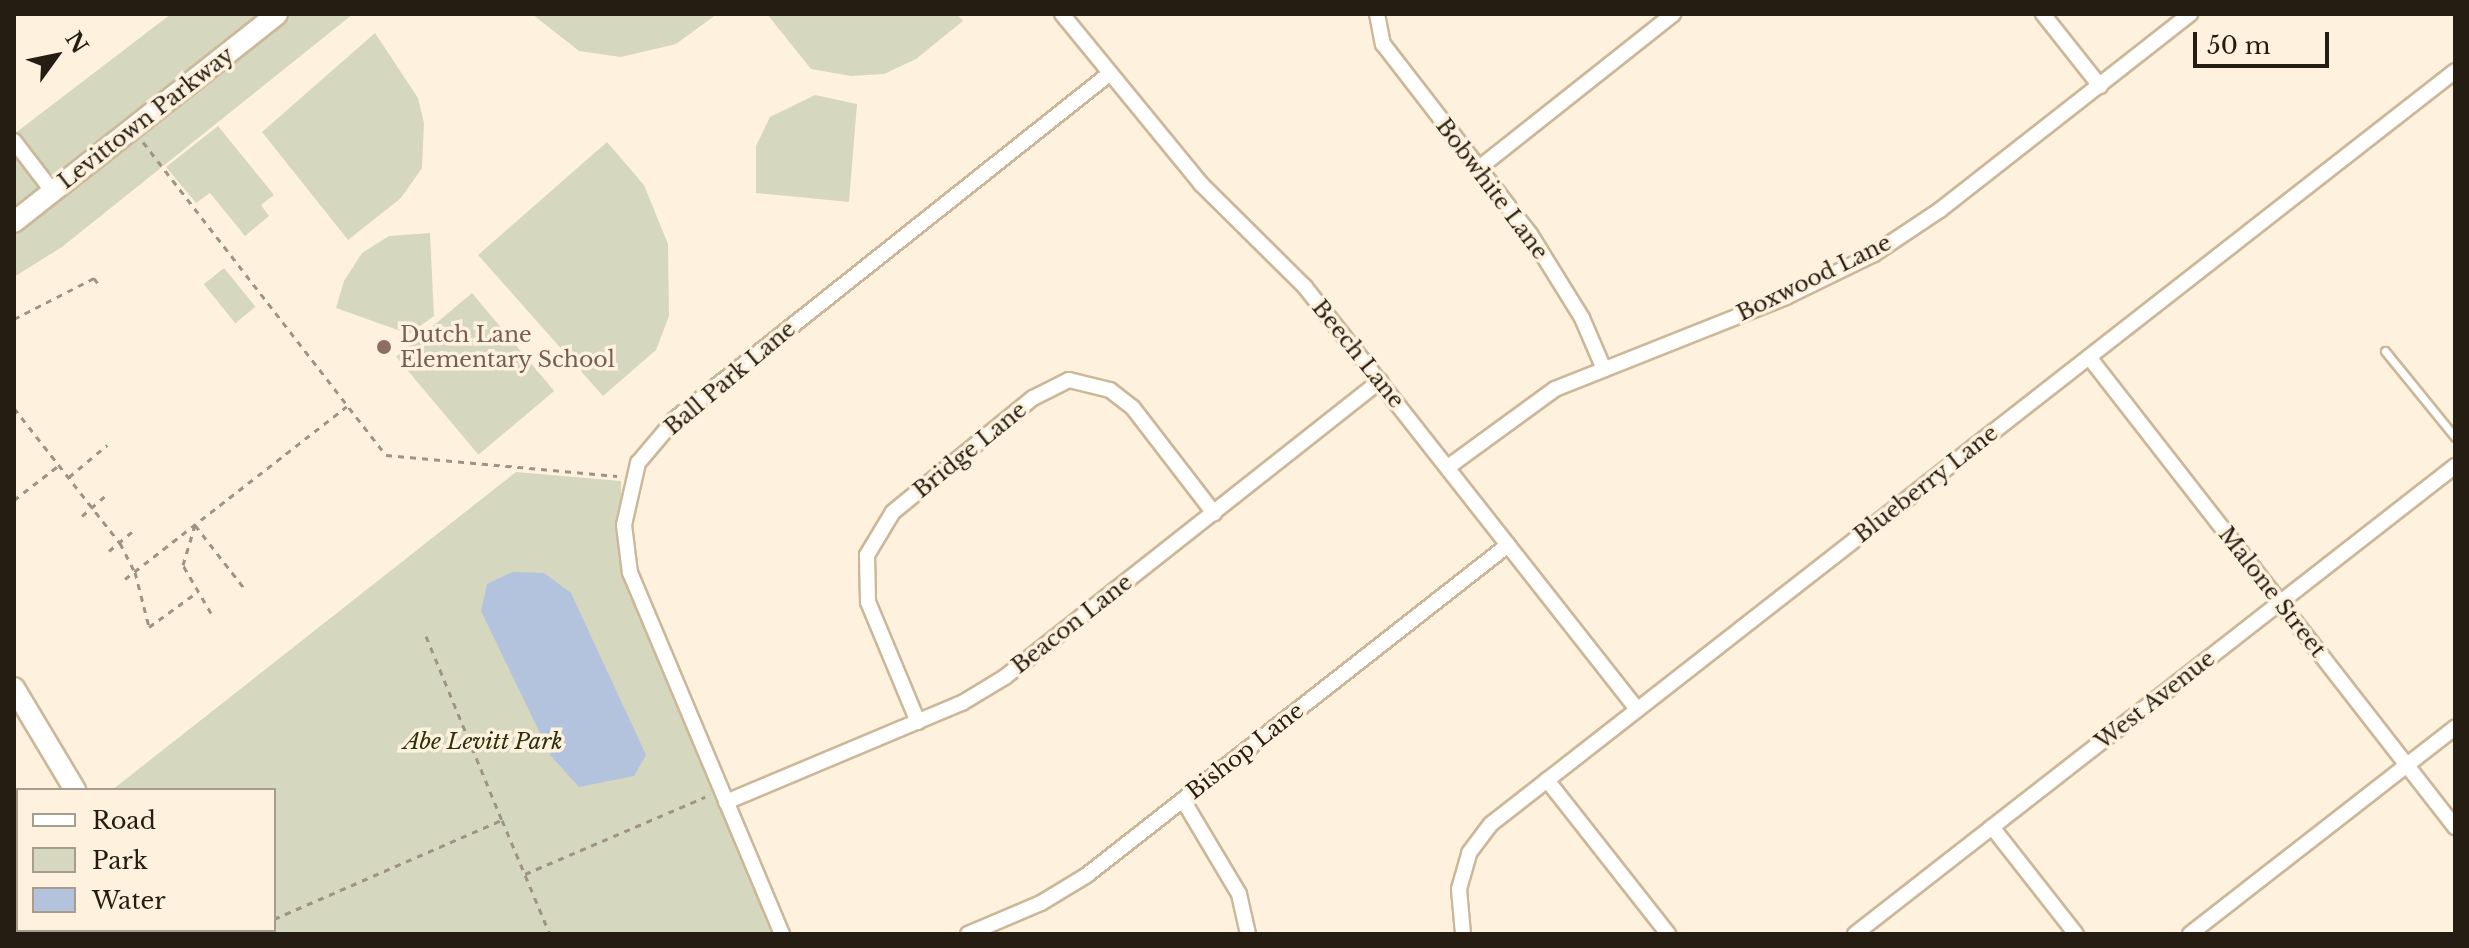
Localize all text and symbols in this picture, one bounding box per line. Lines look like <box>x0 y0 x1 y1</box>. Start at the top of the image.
north arrow <box>16 16 96 96</box>
scale bar <box>2197 16 2333 66</box>
text: N <box>60 27 94 59</box>
text: 50 m <box>2207 31 2270 60</box>
street label: Levittown Parkway <box>53 41 239 195</box>
street label: Bobwhite Lane <box>1430 113 1554 265</box>
street label: Boxwood Lane <box>1733 229 1895 327</box>
street label: Beech Lane <box>1306 295 1410 413</box>
street label: Ball Park Lane <box>659 315 801 441</box>
place label: Dutch Lane Elementary School <box>400 321 616 372</box>
marker: Dutch Lane Elementary School <box>375 338 393 356</box>
street label: Bridge Lane <box>908 396 1032 504</box>
street label: Blueberry Lane <box>1849 420 2003 548</box>
street label: Malone Street <box>2213 522 2331 662</box>
street label: Beacon Lane <box>1007 569 1137 679</box>
street label: West Avenue <box>2090 645 2220 755</box>
street label: Bishop Lane <box>1181 697 1309 805</box>
park label: Abe Levitt Park <box>403 729 563 755</box>
legend <box>16 788 276 932</box>
text: Road <box>92 806 156 835</box>
text: Park <box>92 846 148 875</box>
text: Water <box>92 886 166 915</box>

